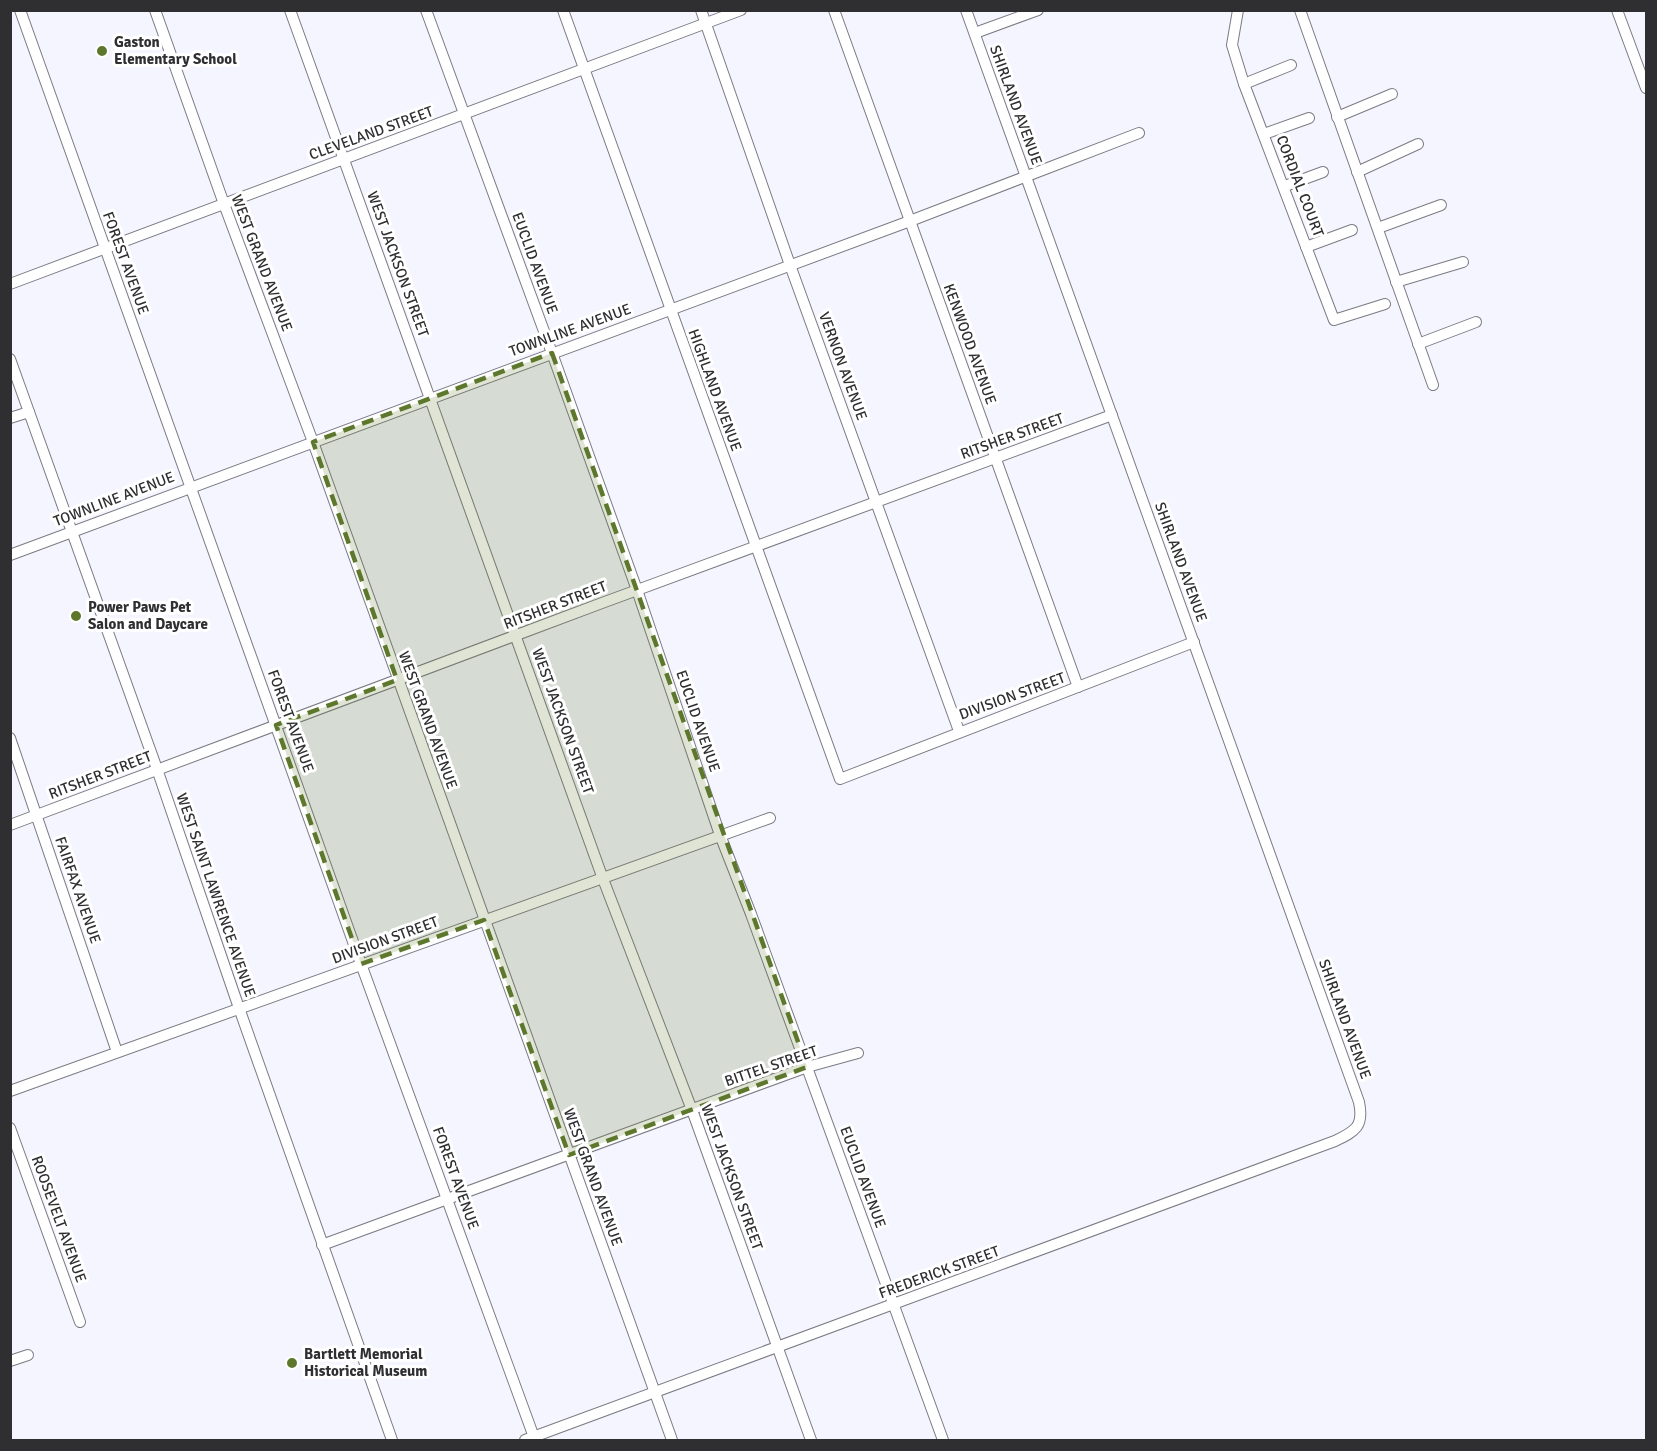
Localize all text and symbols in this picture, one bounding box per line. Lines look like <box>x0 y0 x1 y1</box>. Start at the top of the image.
place label: Gaston Elementary School <box>114 33 237 68</box>
street label: SHIRLAND AVENUE <box>986 43 1046 167</box>
marker: Gaston Elementary School <box>95 44 109 58</box>
street label: CLEVELAND STREET <box>306 102 436 164</box>
street label: CORDIAL COURT <box>1272 133 1328 240</box>
street label: WEST JACKSON STREET <box>363 189 433 340</box>
street label: WEST GRAND AVENUE <box>228 192 296 334</box>
street label: FOREST AVENUE <box>99 209 153 317</box>
street label: EUCLID AVENUE <box>508 210 562 316</box>
street label: KENWOOD AVENUE <box>940 281 1000 407</box>
street label: TOWNLINE AVENUE <box>507 300 633 360</box>
street label: VERNON AVENUE <box>815 309 871 423</box>
street label: HIGHLAND AVENUE <box>685 327 745 453</box>
street label: RITSHER STREET <box>958 409 1067 463</box>
street label: TOWNLINE AVENUE <box>51 468 177 530</box>
street label: SHIRLAND AVENUE <box>1151 500 1211 624</box>
street label: RITSHER STREET <box>501 577 610 633</box>
place label: Power Paws Pet Salon and Daycare <box>88 598 208 633</box>
marker: Power Paws Pet Salon and Daycare <box>69 609 83 623</box>
street label: WEST JACKSON STREET <box>528 646 598 797</box>
street label: WEST GRAND AVENUE <box>395 649 461 791</box>
street label: FOREST AVENUE <box>264 667 318 775</box>
street label: EUCLID AVENUE <box>672 668 724 774</box>
street label: DIVISION STREET <box>956 668 1068 724</box>
street label: RITSHER STREET <box>46 747 155 803</box>
street label: WEST SAINT LAWRENCE AVENUE <box>173 791 259 999</box>
street label: FAIRFAX AVENUE <box>51 834 105 946</box>
street label: DIVISION STREET <box>329 912 441 968</box>
street label: SHIRLAND AVENUE <box>1315 957 1375 1081</box>
street label: BITTEL STREET <box>722 1042 820 1090</box>
street label: WEST JACKSON STREET <box>697 1102 767 1253</box>
street label: WEST GRAND AVENUE <box>560 1106 626 1248</box>
street label: FOREST AVENUE <box>429 1124 483 1232</box>
street label: EUCLID AVENUE <box>836 1124 890 1230</box>
street label: ROOSEVELT AVENUE <box>28 1153 90 1285</box>
street label: FREDERICK STREET <box>876 1242 1002 1302</box>
place label: Bartlett Memorial Historical Museum <box>304 1345 427 1380</box>
marker: Bartlett Memorial Historical Museum <box>285 1356 299 1370</box>

